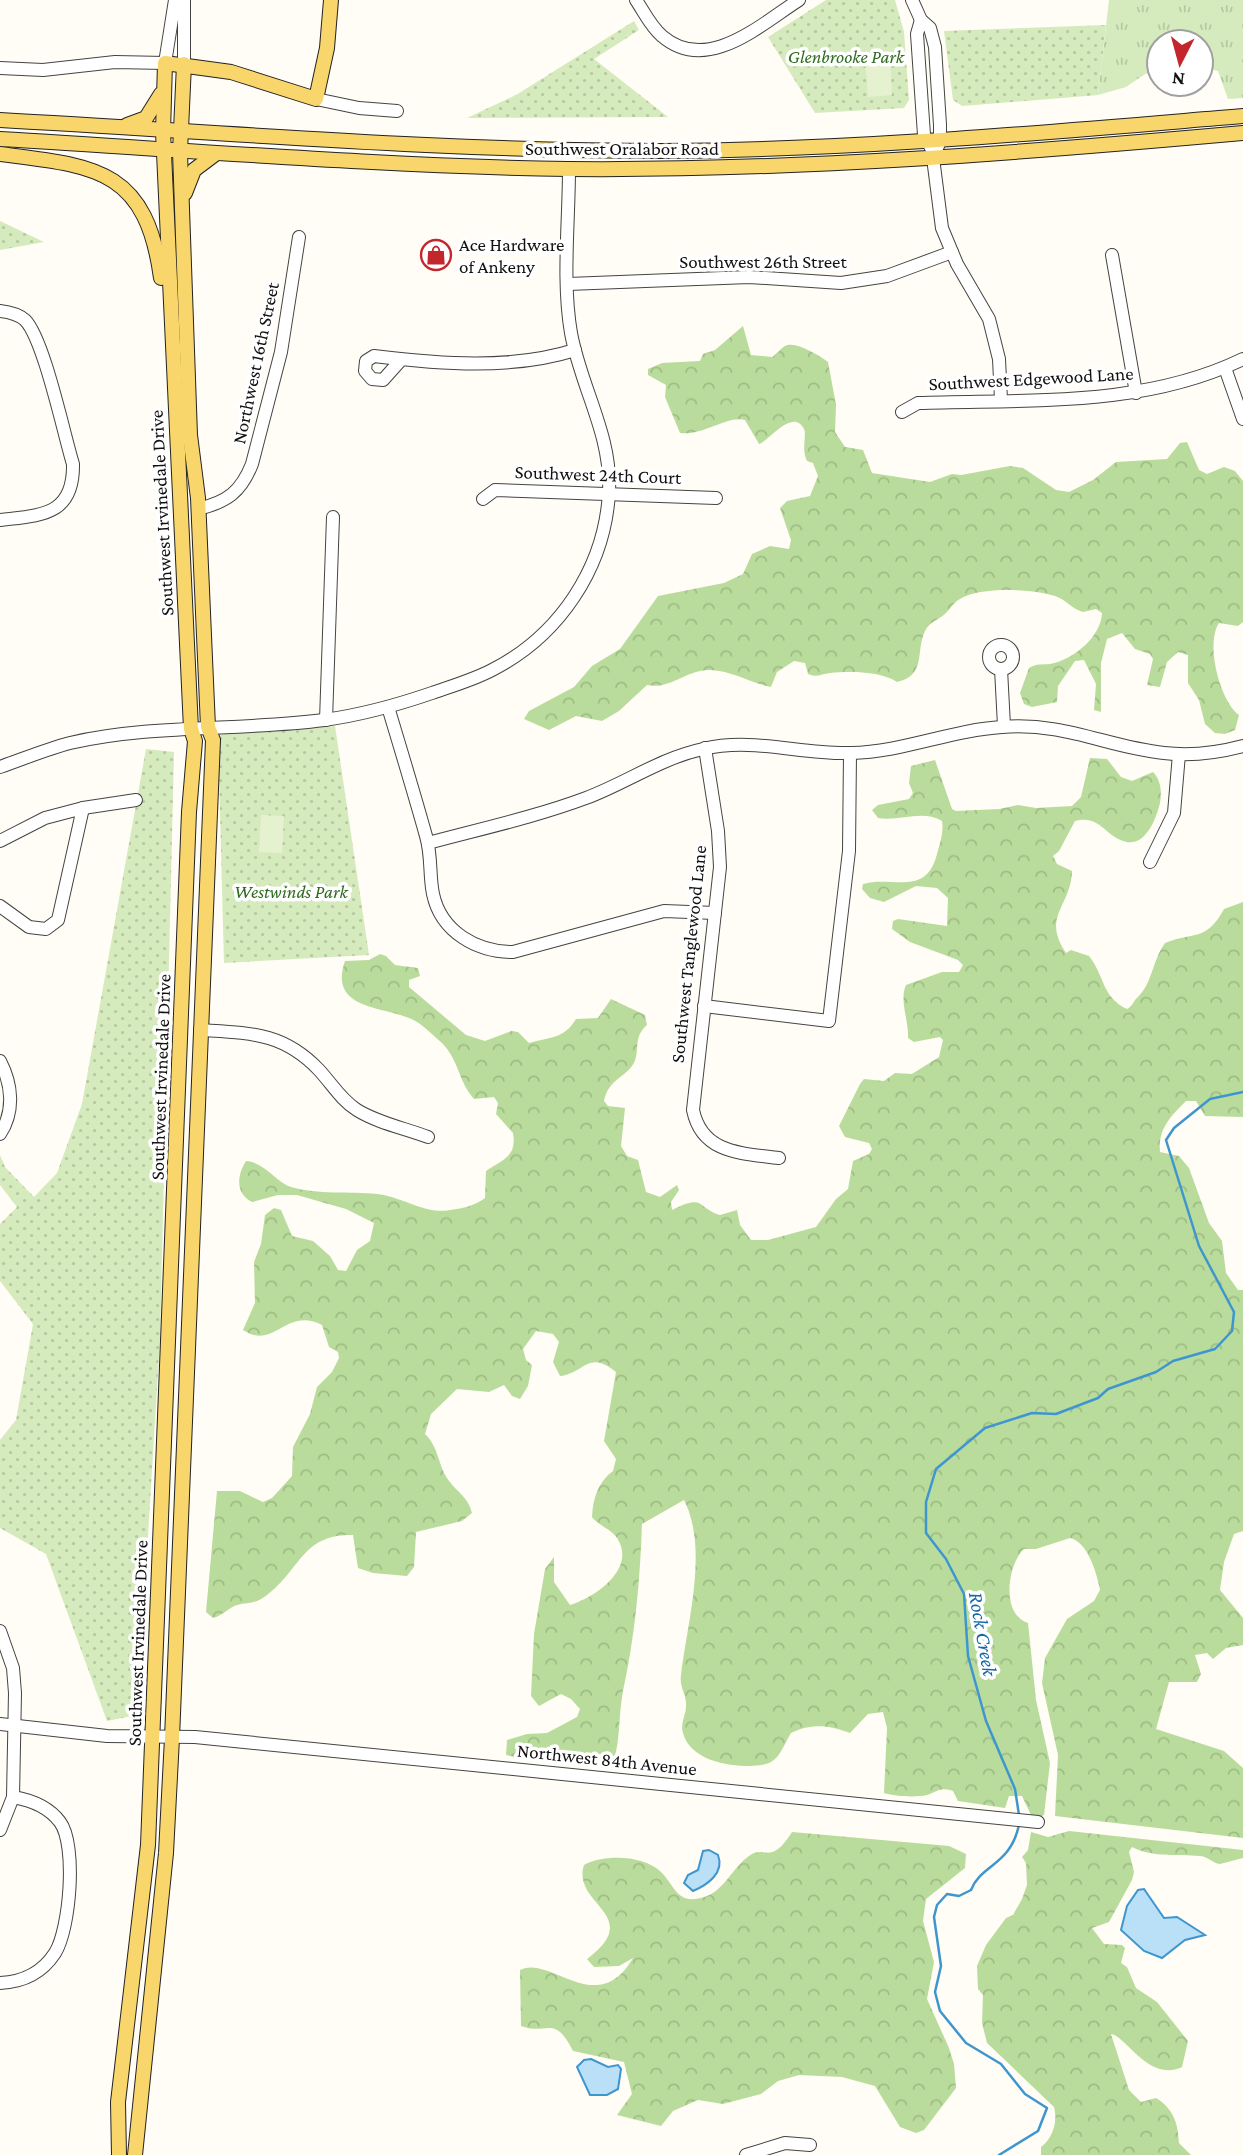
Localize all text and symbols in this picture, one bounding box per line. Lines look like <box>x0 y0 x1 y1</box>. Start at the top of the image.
north arrow <box>1145 28 1215 98</box>
park label: Glenbrooke Park <box>788 46 905 67</box>
text: N <box>1171 68 1186 91</box>
street label: Southwest Oralabor Road <box>525 138 719 159</box>
place label: Ace Hardware of Ankeny <box>459 234 564 277</box>
shop icon: Ace Hardware of Ankeny <box>419 238 453 272</box>
street label: Southwest 26th Street <box>679 251 847 272</box>
street label: Northwest 16th Street <box>228 280 283 446</box>
street label: Southwest Edgewood Lane <box>928 363 1134 394</box>
street label: Southwest Irvinedale Drive <box>146 409 177 616</box>
street label: Southwest 24th Court <box>514 461 682 488</box>
street label: Southwest Tanglewood Lane <box>667 844 710 1064</box>
park label: Westwinds Park <box>234 881 348 902</box>
street label: Southwest Irvinedale Drive <box>146 974 175 1180</box>
street label: Southwest Irvinedale Drive <box>123 1540 152 1746</box>
water label: Rock Creek <box>964 1590 1002 1679</box>
street label: Northwest 84th Avenue <box>516 1740 698 1779</box>

